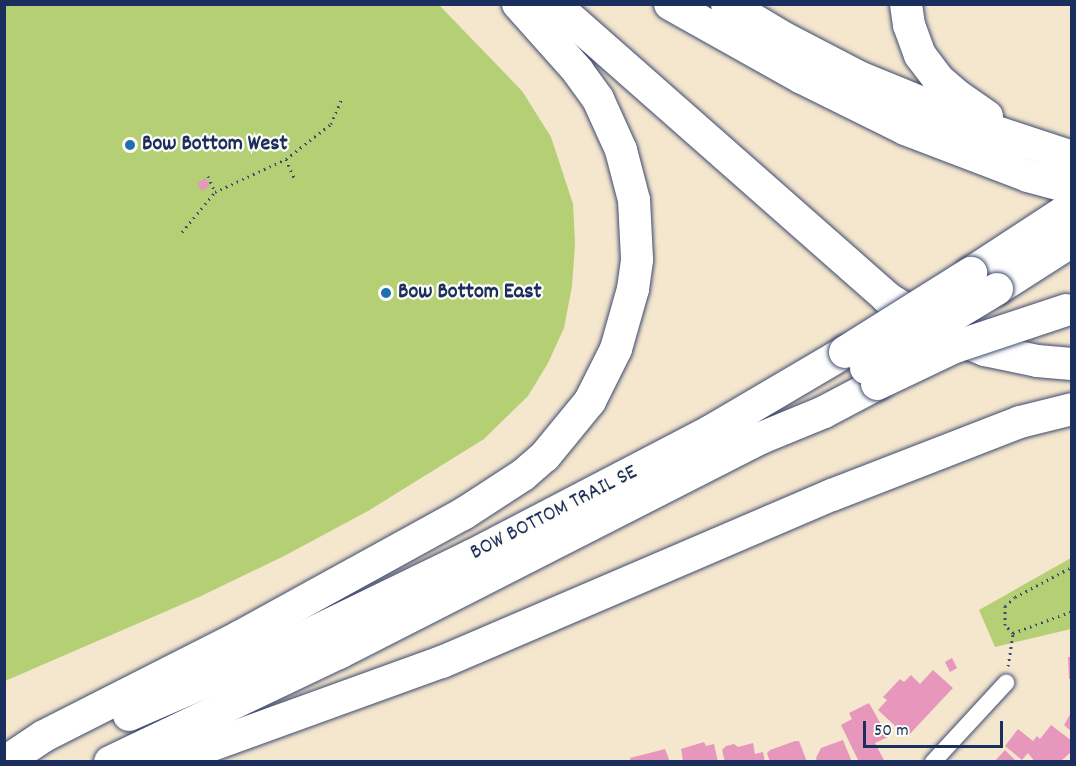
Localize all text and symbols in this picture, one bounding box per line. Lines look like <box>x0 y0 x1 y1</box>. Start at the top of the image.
place label: Bow Bottom West <box>142 132 288 158</box>
marker: Bow Bottom West <box>123 138 137 152</box>
place label: Bow Bottom East <box>398 280 542 306</box>
marker: Bow Bottom East <box>379 286 393 300</box>
street label: BOW BOTTOM TRAIL SE <box>466 459 642 567</box>
scale bar <box>866 709 1006 747</box>
text: 50 m <box>874 719 909 744</box>

